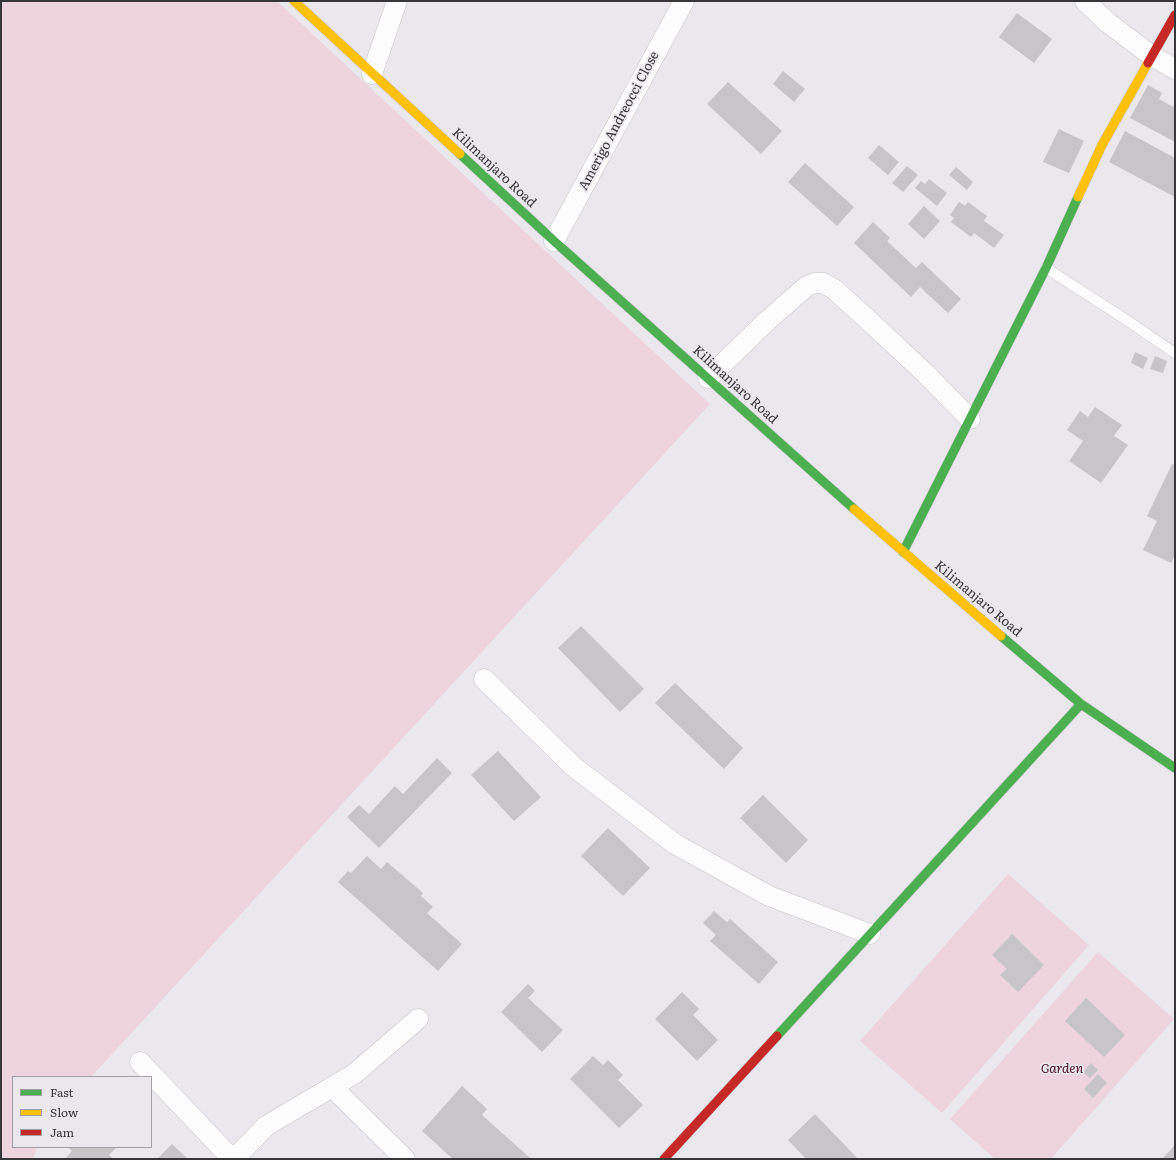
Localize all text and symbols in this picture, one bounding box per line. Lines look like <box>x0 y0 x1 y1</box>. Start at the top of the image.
street label: Amerigo Andreocci Close <box>576 49 662 193</box>
street label: Kilimanjaro Road <box>449 125 539 211</box>
street label: Kilimanjaro Road <box>689 343 781 427</box>
street label: Kilimanjaro Road <box>931 558 1025 640</box>
park label: Garden <box>1041 1061 1083 1077</box>
legend <box>12 1076 152 1148</box>
text: Fast <box>50 1083 73 1101</box>
text: Slow <box>50 1103 78 1121</box>
text: Jam <box>50 1123 74 1141</box>

